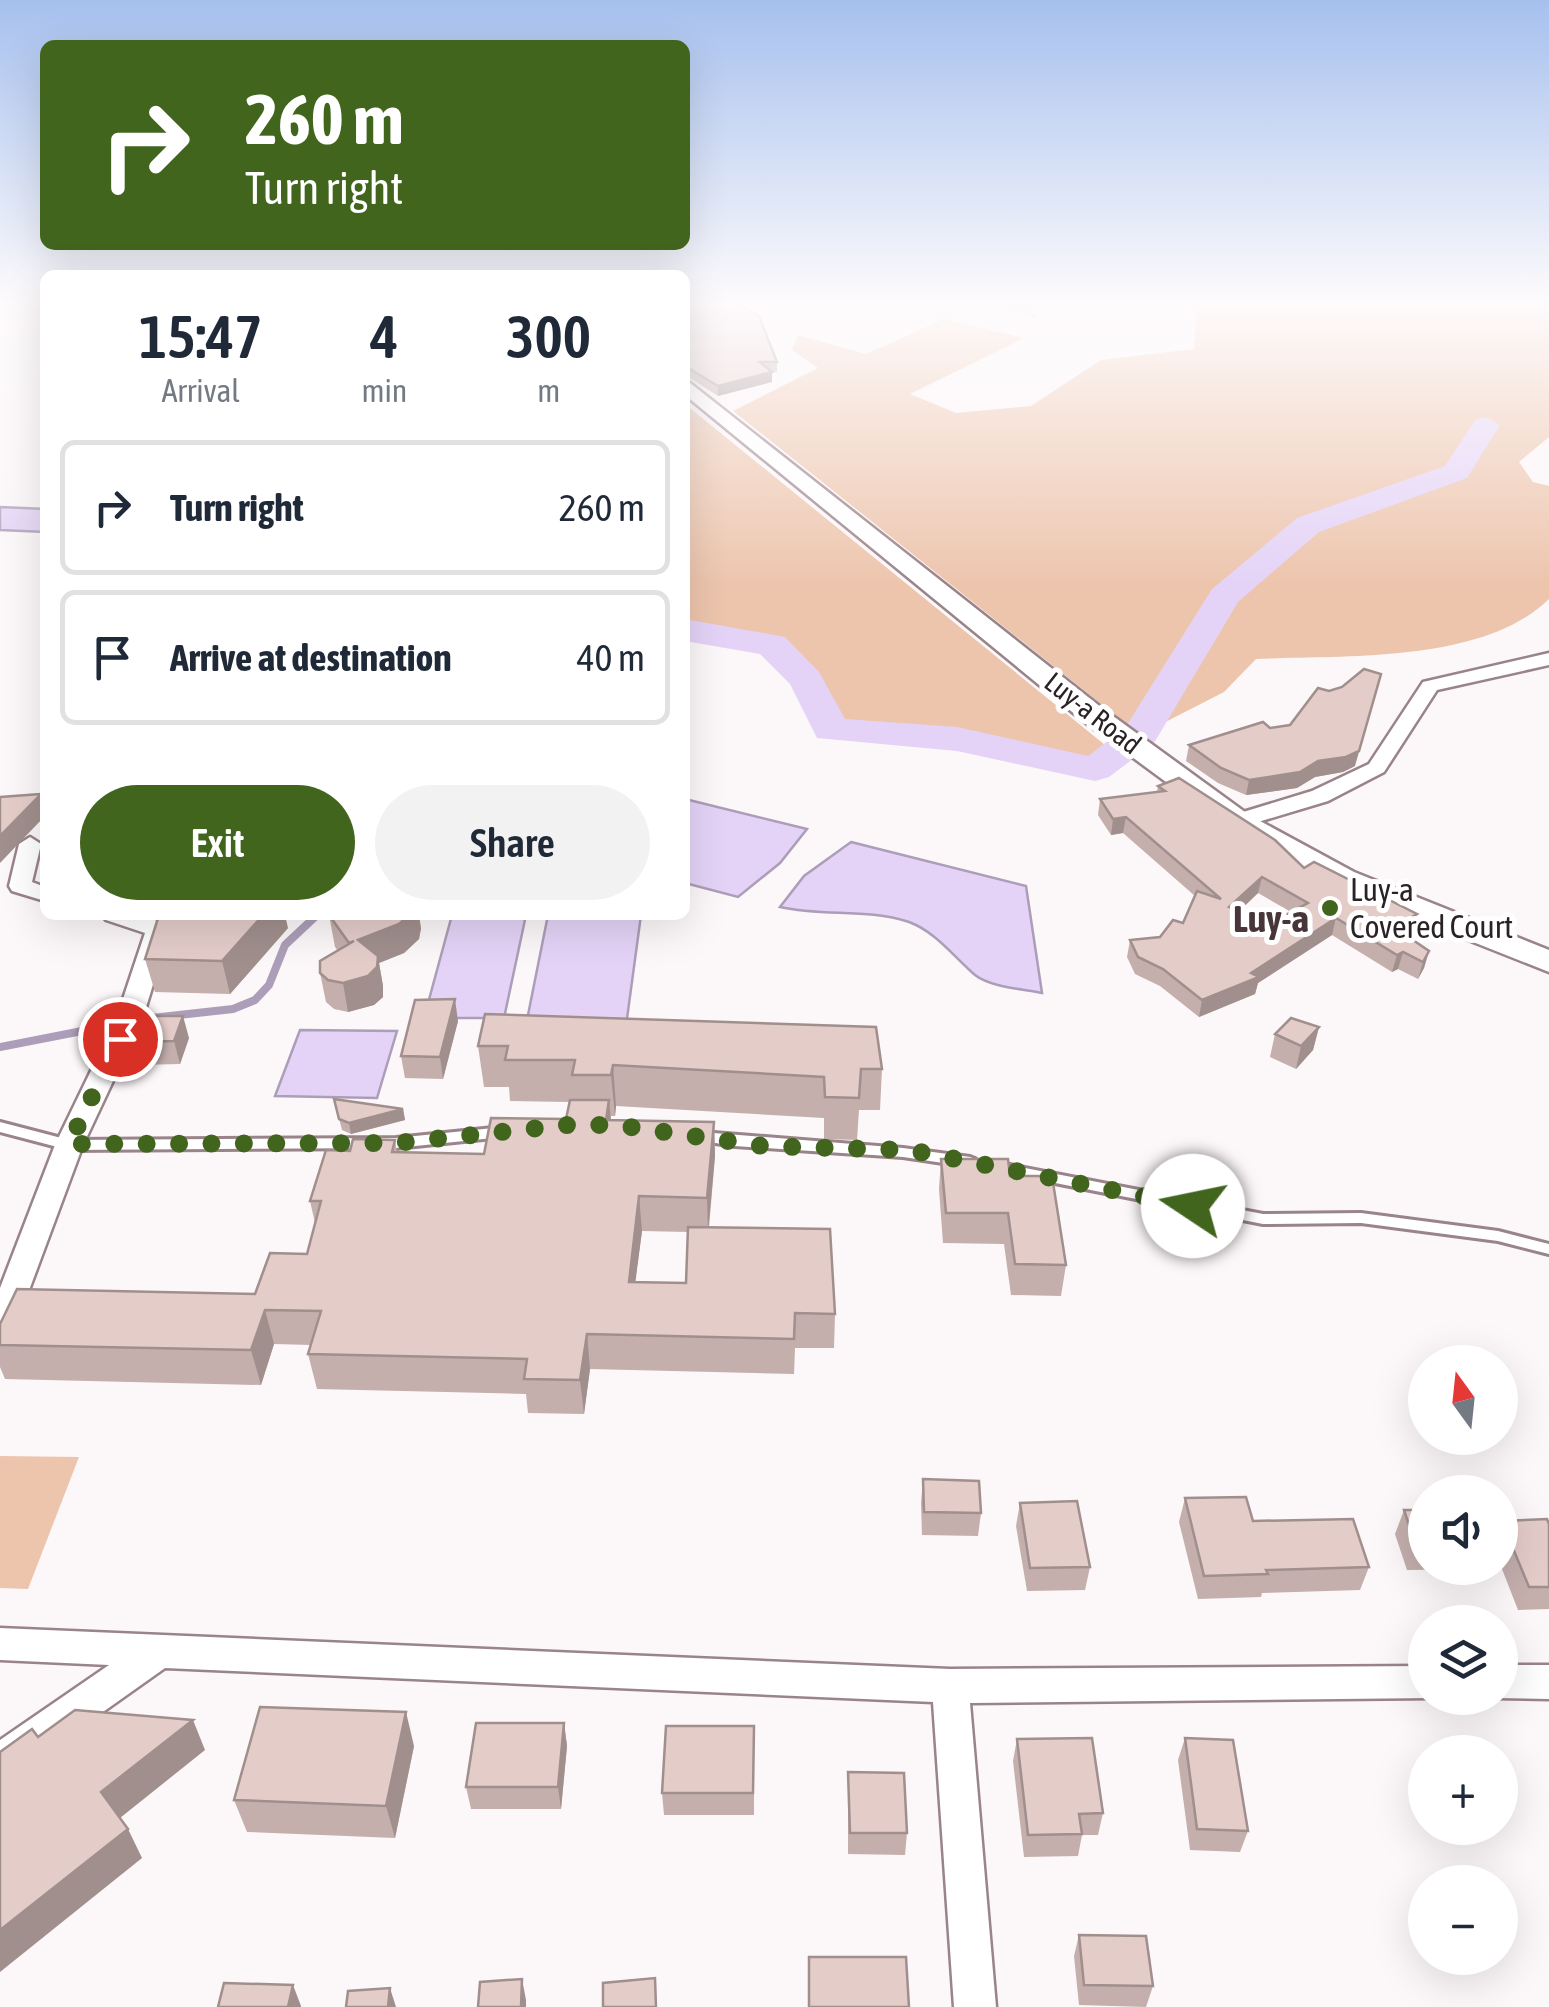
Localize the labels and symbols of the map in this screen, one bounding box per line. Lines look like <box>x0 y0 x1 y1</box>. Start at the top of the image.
street label: Luy-a Road <box>1039 666 1147 760</box>
place label: Luy-a Covered Court <box>1350 871 1513 945</box>
district label: Luy-a <box>1233 897 1309 940</box>
marker: Luy-a Covered Court <box>1319 897 1341 919</box>
pin <box>78 997 163 1082</box>
position arrow <box>1141 1154 1245 1258</box>
north arrow <box>1408 1345 1518 1455</box>

